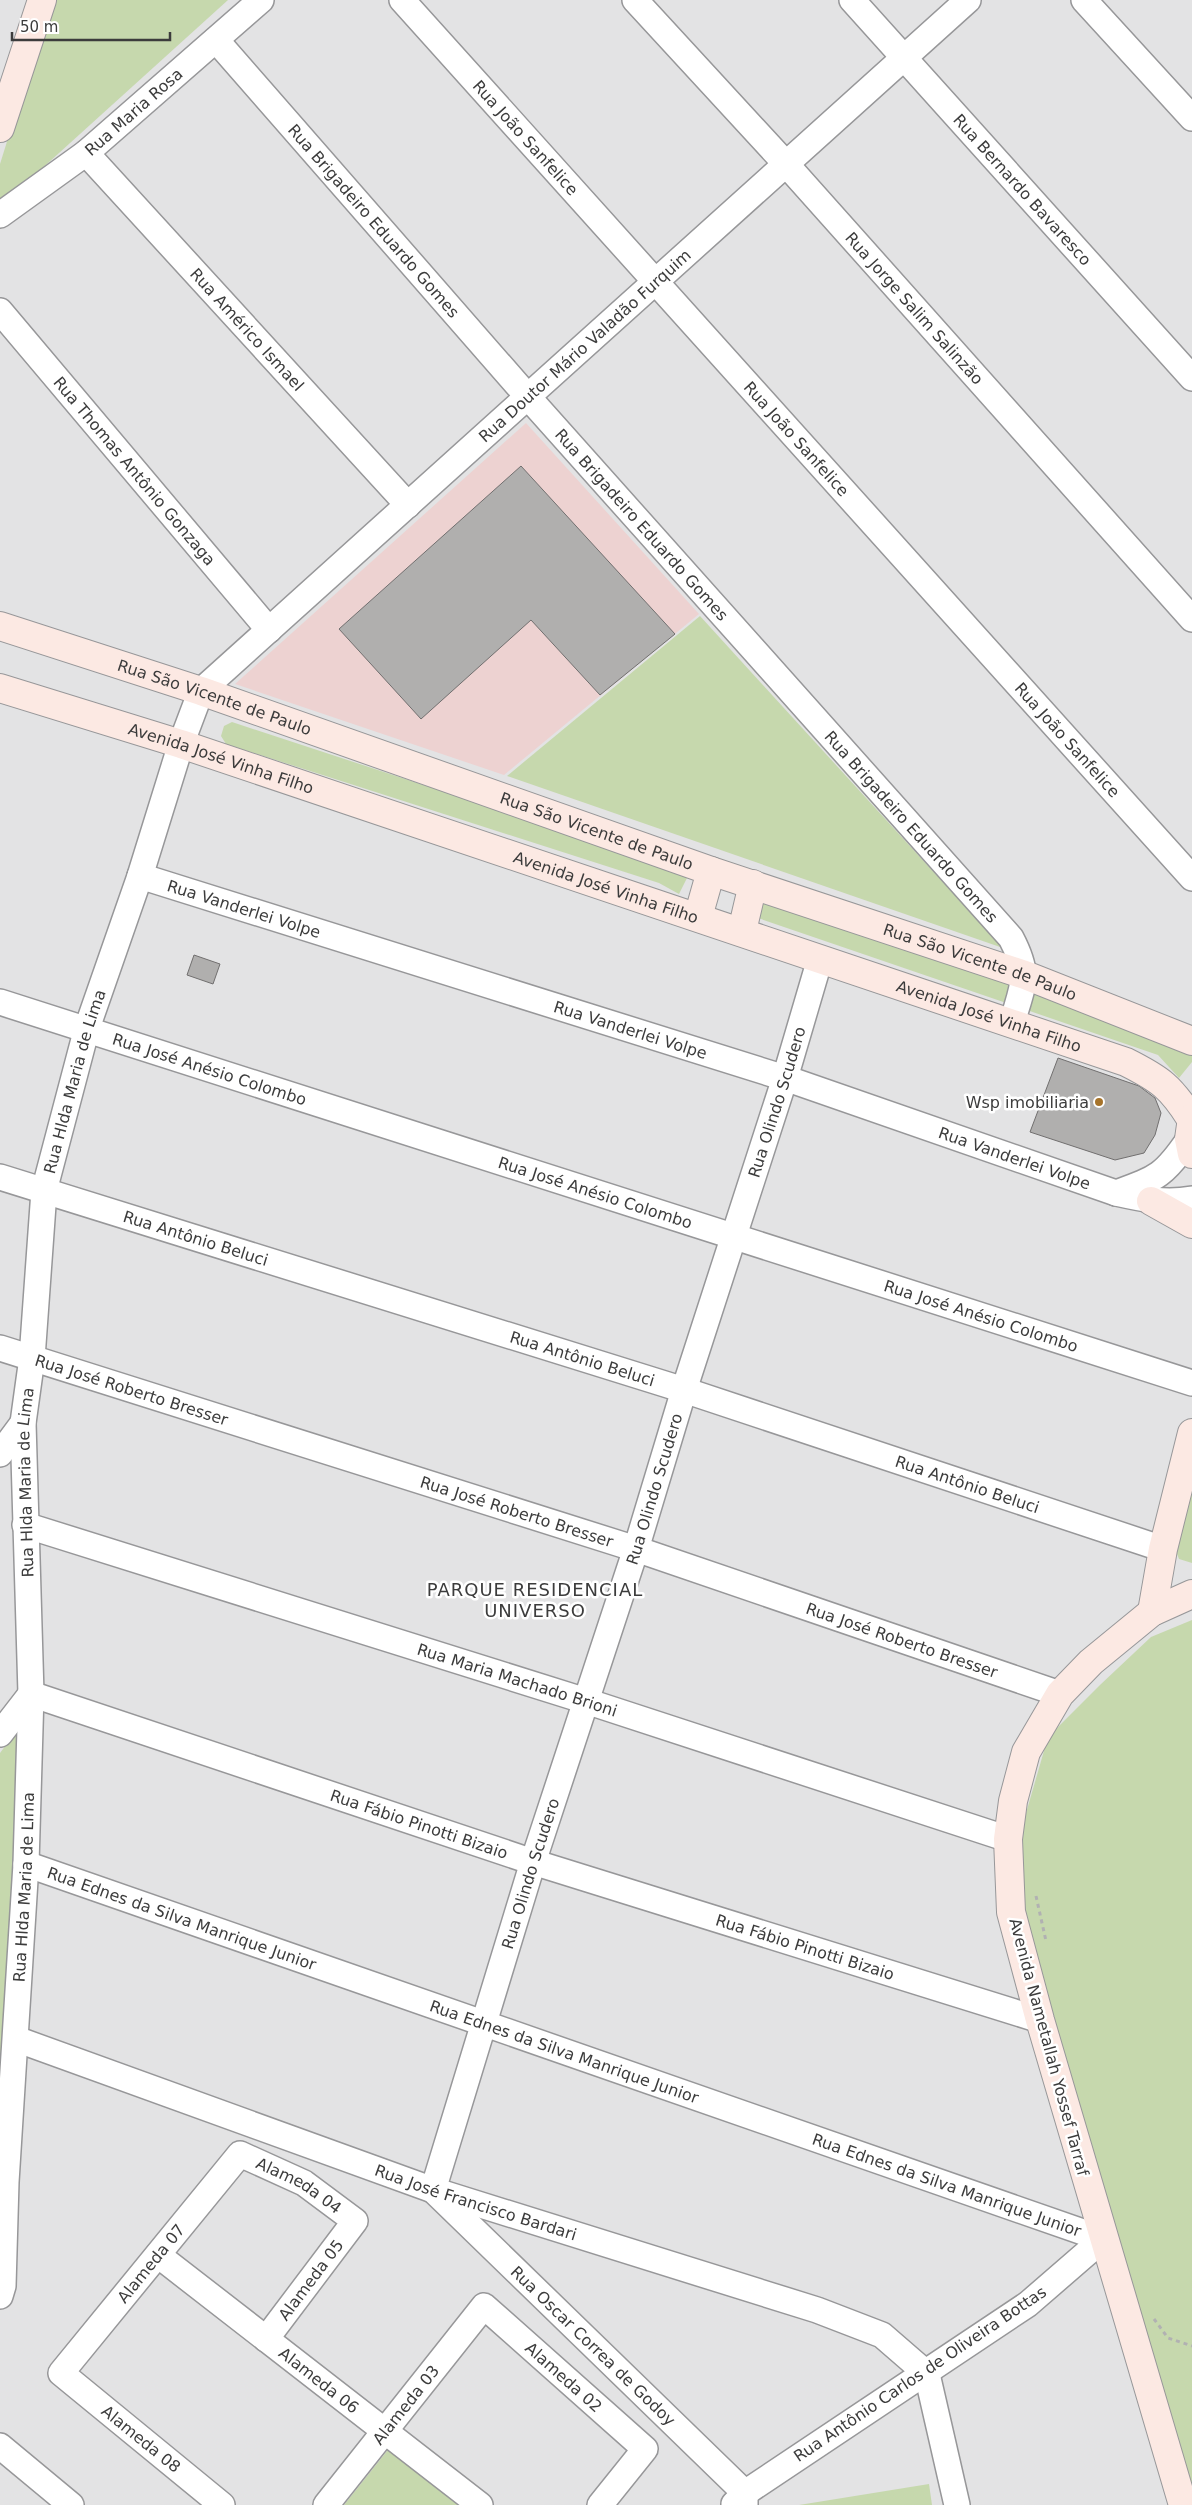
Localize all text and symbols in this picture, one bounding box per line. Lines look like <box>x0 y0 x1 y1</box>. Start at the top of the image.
scale bar <box>12 10 170 42</box>
text: 50 m <box>20 18 58 36</box>
street label: Rua Maria Rosa <box>81 64 186 159</box>
street label: Rua João Sanfelice <box>469 76 582 199</box>
street label: Rua Bernardo Bavaresco <box>950 110 1095 269</box>
street label: Rua Brigadeiro Eduardo Gomes <box>284 120 464 321</box>
street label: Rua Jorge Salim Salinzão <box>842 228 988 388</box>
street label: Rua Doutor Mário Valadão Furquim <box>475 245 694 446</box>
street label: Rua Américo Ismael <box>187 264 308 395</box>
street label: Rua Thomas Antônio Gonzaga <box>50 372 220 569</box>
street label: Rua João Sanfelice <box>740 377 853 500</box>
street label: Rua Brigadeiro Eduardo Gomes <box>551 425 732 624</box>
street label: Rua São Vicente de Paulo <box>115 655 314 739</box>
street label: Rua João Sanfelice <box>1011 678 1124 801</box>
street label: Avenida José Vinha Filho <box>126 719 316 797</box>
street label: Rua Brigadeiro Eduardo Gomes <box>821 727 1002 926</box>
street label: Rua São Vicente de Paulo <box>498 788 696 874</box>
street label: Avenida José Vinha Filho <box>511 847 701 927</box>
street label: Rua Vanderlei Volpe <box>165 876 323 941</box>
street label: Rua São Vicente de Paulo <box>881 919 1080 1004</box>
street label: Avenida José Vinha Filho <box>894 976 1084 1056</box>
street label: Rua Hlda Maria de Lima <box>40 987 109 1176</box>
street label: Rua Vanderlei Volpe <box>552 997 709 1063</box>
street label: Rua Olindo Scudero <box>744 1024 809 1180</box>
street label: Rua José Anésio Colombo <box>110 1029 309 1109</box>
place label: Wsp imobiliaria <box>966 1093 1089 1112</box>
marker: Wsp imobiliaria <box>1093 1096 1105 1108</box>
street label: Rua Vanderlei Volpe <box>936 1123 1093 1193</box>
street label: Rua José Anésio Colombo <box>496 1152 695 1232</box>
street label: Rua Antônio Beluci <box>121 1206 271 1269</box>
street label: Rua José Anésio Colombo <box>882 1276 1081 1355</box>
street label: Rua Antônio Beluci <box>508 1327 657 1390</box>
street label: Rua José Roberto Bresser <box>33 1350 231 1429</box>
street label: Rua Hlda Maria de Lima <box>13 1386 37 1578</box>
street label: Rua Olindo Scudero <box>622 1411 686 1567</box>
street label: Rua Antônio Beluci <box>893 1451 1042 1517</box>
street label: Rua José Roberto Bresser <box>418 1472 616 1551</box>
district label: PARQUE RESIDENCIAL UNIVERSO <box>427 1579 643 1621</box>
street label: Rua José Roberto Bresser <box>804 1598 1001 1682</box>
street label: Rua Maria Machado Brioni <box>415 1639 620 1720</box>
street label: Rua Fábio Pinotti Bizaio <box>328 1785 511 1862</box>
street label: Rua Hlda Maria de Lima <box>9 1792 38 1983</box>
street label: Rua Olindo Scudero <box>498 1796 563 1951</box>
street label: Rua Ednes da Silva Manrique Junior <box>45 1863 319 1974</box>
street label: Rua Fábio Pinotti Bizaio <box>713 1910 897 1984</box>
street label: Avenida Nametallah Yossef Tarraf <box>1005 1916 1093 2178</box>
street label: Rua Ednes da Silva Manrique Junior <box>427 1996 702 2107</box>
street label: Rua Ednes da Silva Manrique Junior <box>810 2129 1084 2240</box>
street label: Alameda 04 <box>253 2153 346 2217</box>
street label: Rua José Francisco Bardari <box>372 2160 579 2244</box>
street label: Alameda 07 <box>113 2220 189 2306</box>
street label: Alameda 05 <box>275 2236 347 2324</box>
street label: Rua Oscar Correa de Godoy <box>507 2262 679 2430</box>
street label: Rua Antônio Carlos de Oliveira Bottas <box>790 2282 1050 2466</box>
street label: Alameda 02 <box>522 2338 606 2416</box>
street label: Alameda 06 <box>275 2343 363 2417</box>
street label: Alameda 03 <box>368 2361 443 2448</box>
street label: Alameda 08 <box>98 2401 184 2477</box>

